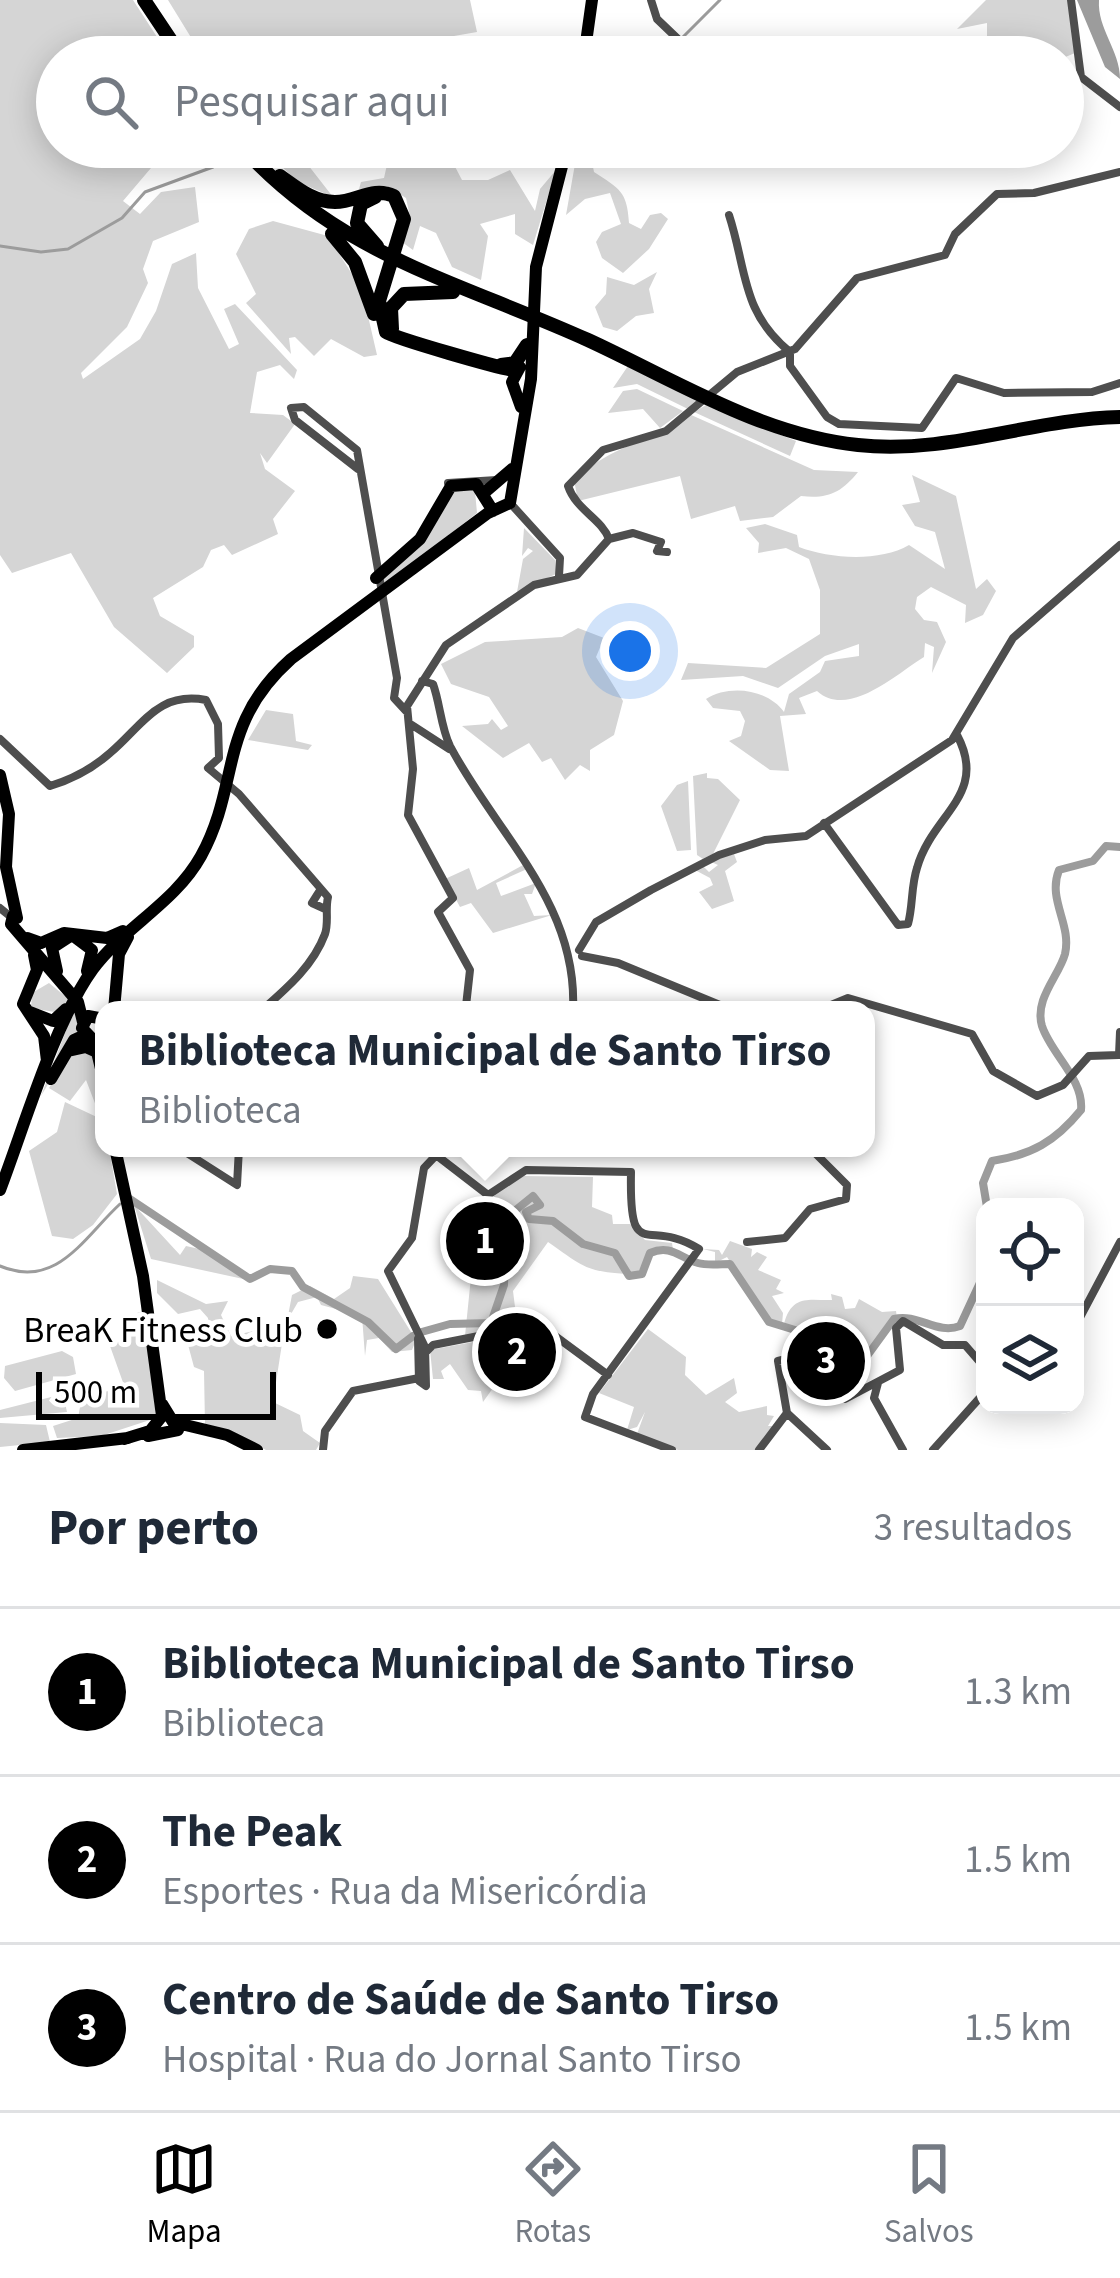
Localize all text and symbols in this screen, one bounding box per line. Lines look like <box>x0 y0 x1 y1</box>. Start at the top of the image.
search box <box>36 36 1084 168</box>
icon: search <box>78 69 144 135</box>
text: Pesquisar aqui <box>174 70 449 134</box>
your location <box>600 621 660 681</box>
popup <box>95 1001 875 1157</box>
text: Biblioteca Municipal de Santo Tirso <box>139 1019 831 1083</box>
text: Biblioteca <box>139 1083 302 1139</box>
pin: 1 <box>446 1196 524 1286</box>
map controls <box>976 1198 1084 1414</box>
button: locate <box>976 1198 1084 1306</box>
place label: BreaK Fitness Club <box>23 1305 303 1356</box>
button: layers <box>976 1306 1084 1414</box>
pin: 2 <box>478 1307 556 1397</box>
marker: BreaK Fitness Club <box>314 1316 340 1342</box>
pin: 3 <box>787 1316 865 1406</box>
scale bar <box>36 1366 276 1419</box>
text: 500 m <box>54 1369 137 1416</box>
text: Por perto <box>48 1492 259 1564</box>
text: 3 resultados <box>874 1500 1072 1556</box>
text: Biblioteca Municipal de Santo Tirso <box>162 1632 855 1696</box>
text: 1 <box>77 1664 97 1720</box>
text: 1.3 km <box>964 1664 1072 1720</box>
text: Biblioteca <box>162 1696 325 1752</box>
text: The Peak <box>162 1800 342 1864</box>
text: 2 <box>77 1832 97 1888</box>
text: 1.5 km <box>964 1832 1072 1888</box>
text: Esportes · Rua da Misericórdia <box>162 1864 648 1920</box>
text: Centro de Saúde de Santo Tirso <box>162 1968 779 2032</box>
text: 3 <box>77 2000 97 2056</box>
text: 1.5 km <box>964 2000 1072 2056</box>
text: Hospital · Rua do Jornal Santo Tirso <box>162 2032 742 2088</box>
tab: Mapa <box>146 2136 222 2255</box>
tab: Rotas <box>514 2136 591 2255</box>
tab: Salvos <box>884 2136 974 2255</box>

